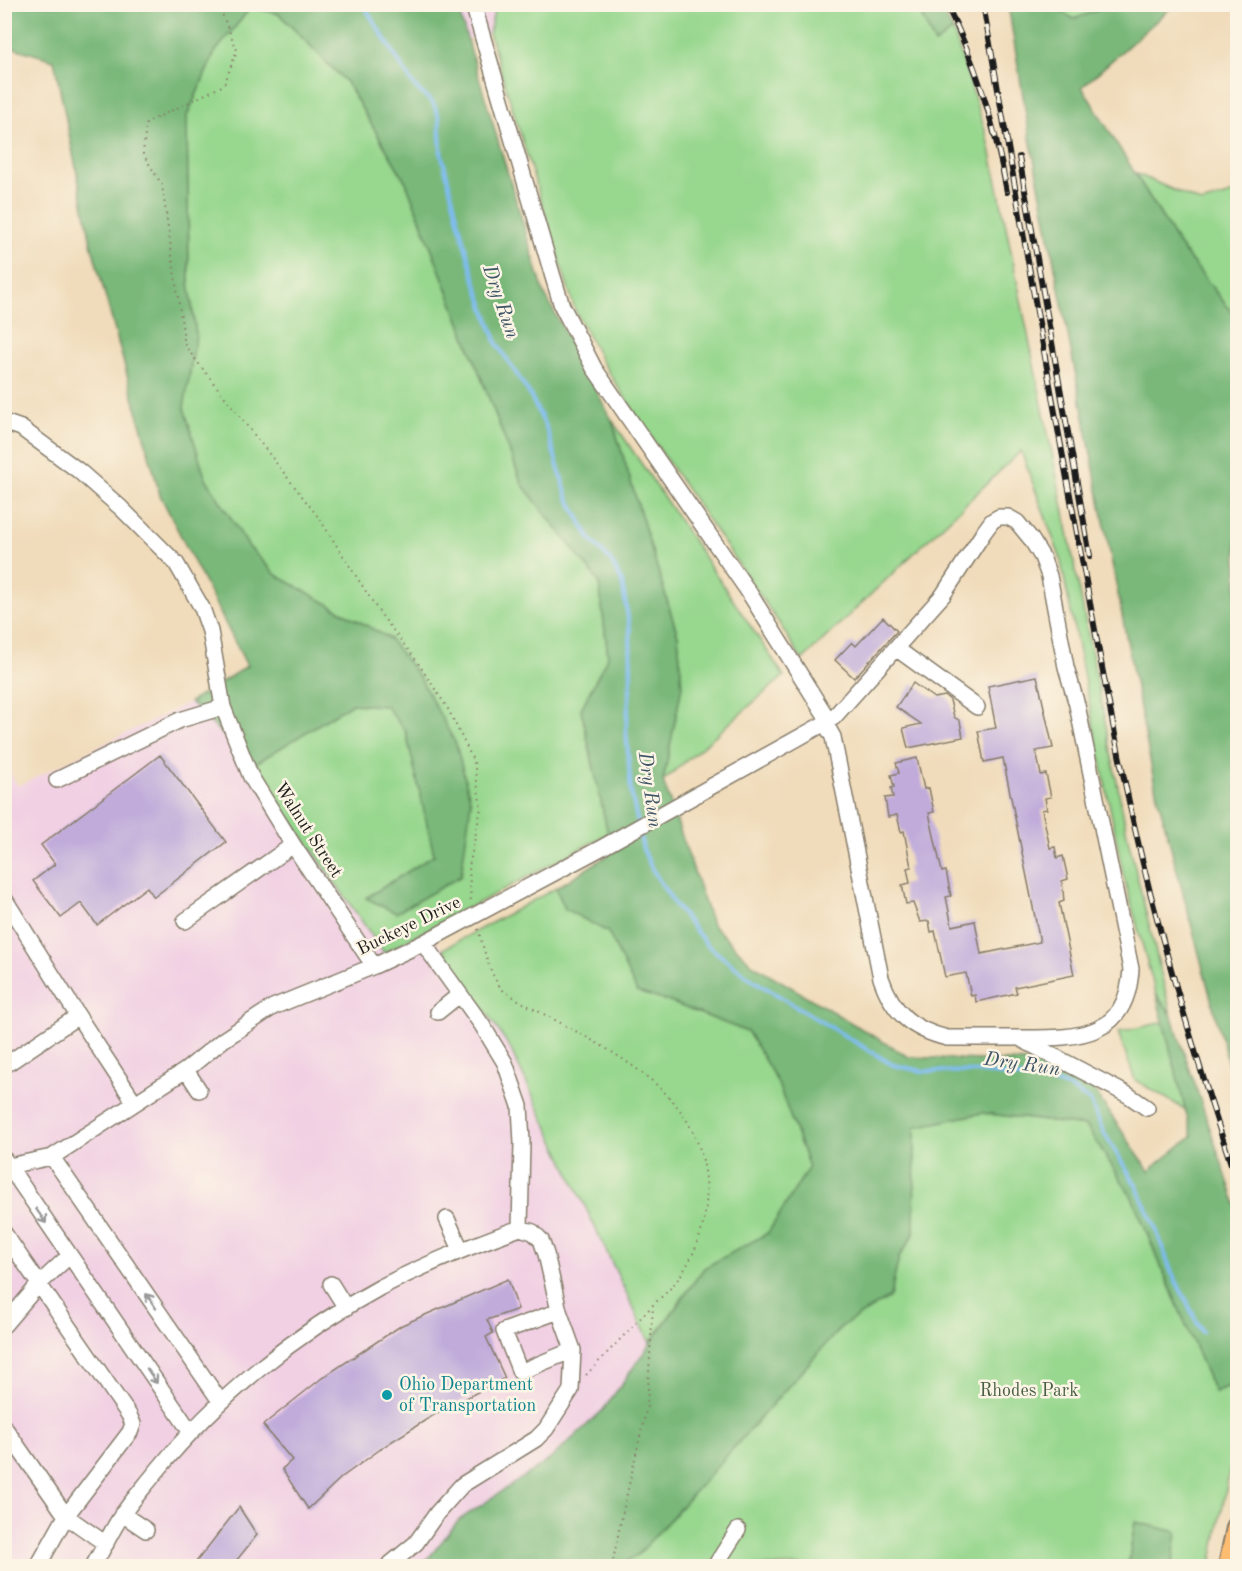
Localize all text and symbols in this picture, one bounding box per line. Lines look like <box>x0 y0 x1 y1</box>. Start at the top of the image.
water label: Dry Run <box>478 262 522 342</box>
water label: Dry Run <box>634 750 664 829</box>
street label: Walnut Street <box>271 779 345 881</box>
street label: Buckeye Drive <box>354 893 464 959</box>
water label: Dry Run <box>982 1050 1061 1080</box>
one-way arrow <box>35 1207 47 1223</box>
one-way arrow <box>145 1293 157 1310</box>
one-way arrow <box>146 1367 158 1384</box>
place label: Ohio Department of Transportation <box>399 1376 536 1415</box>
park label: Rhodes Park <box>979 1382 1079 1400</box>
marker: Ohio Department of Transportation <box>380 1388 394 1402</box>

